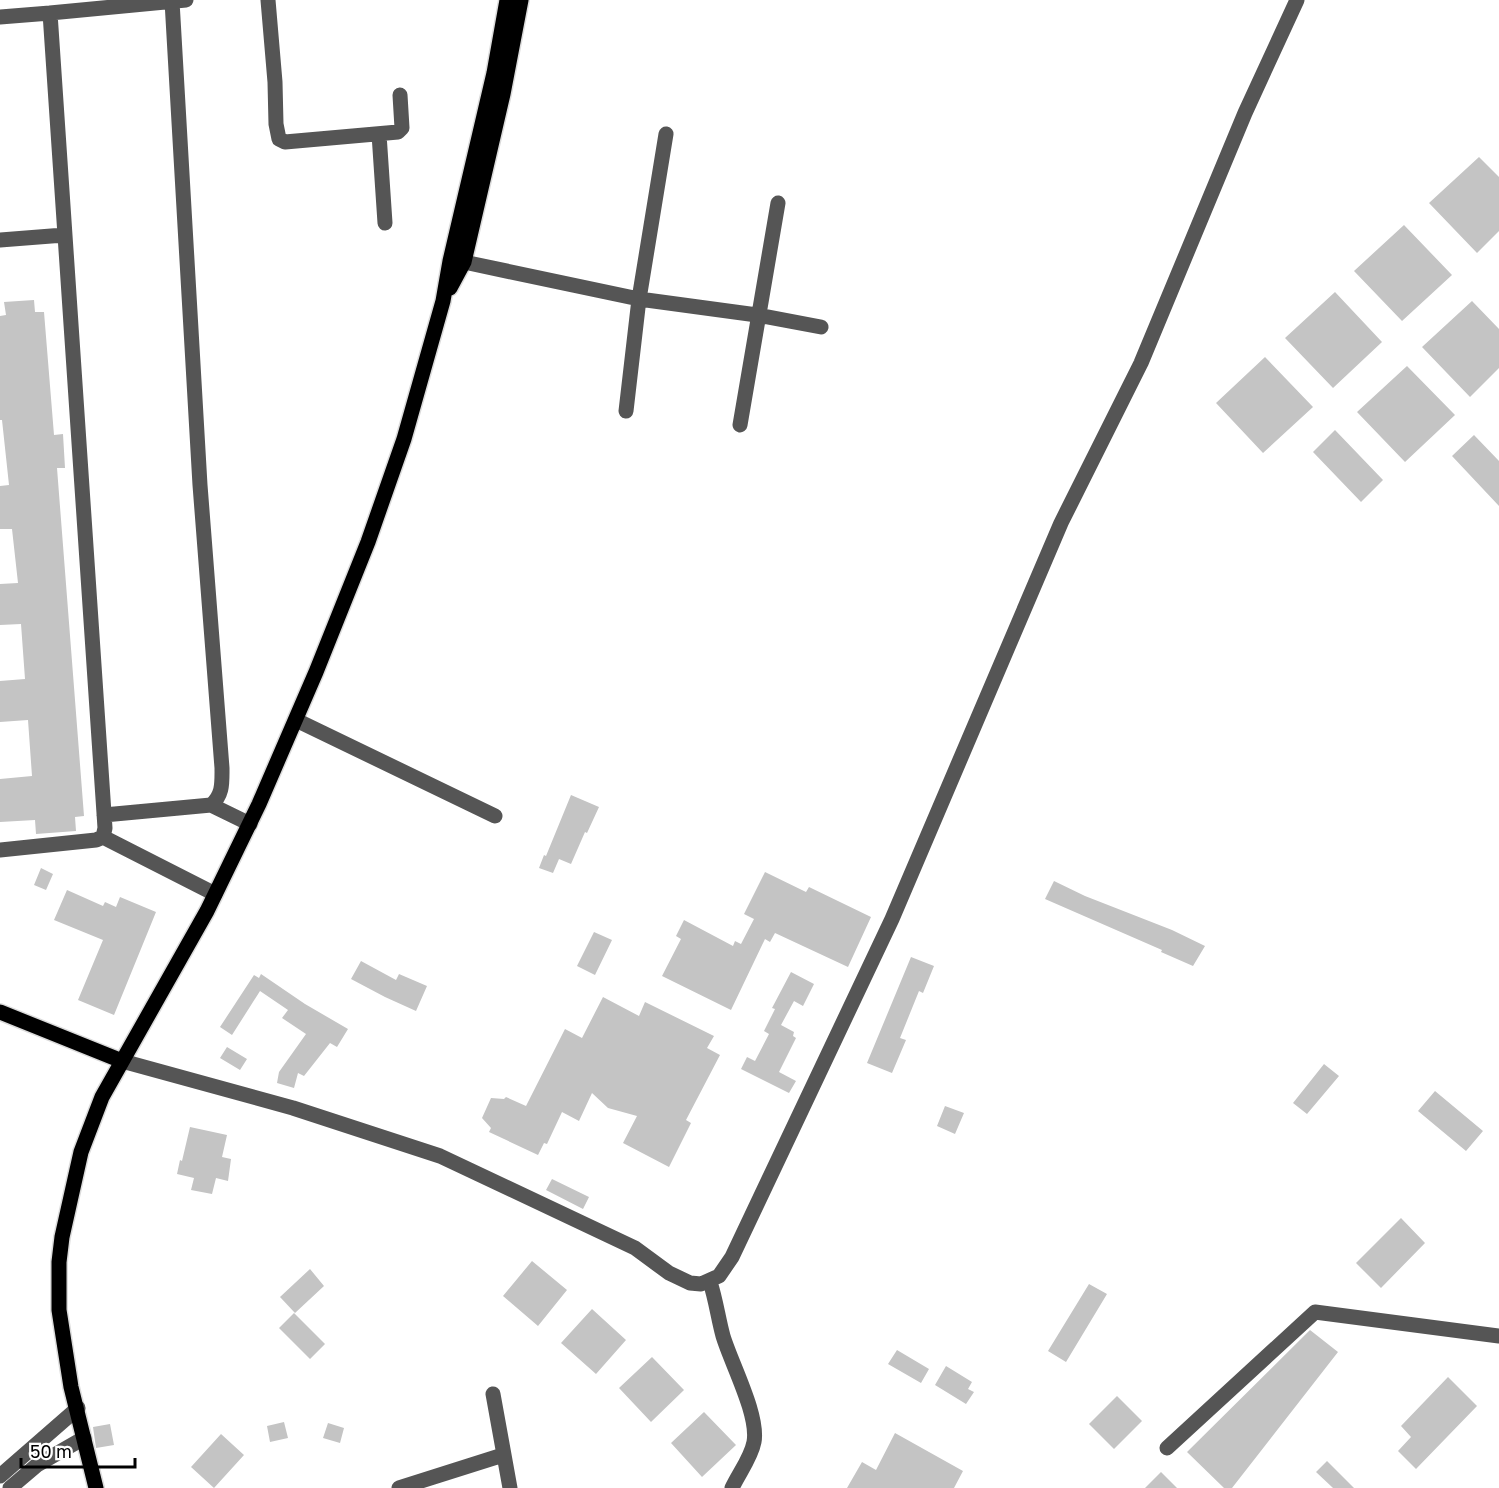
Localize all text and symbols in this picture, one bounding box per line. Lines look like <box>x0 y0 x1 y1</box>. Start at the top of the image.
scale bar <box>21 1431 135 1469</box>
text: 50 m <box>30 1440 72 1462</box>

